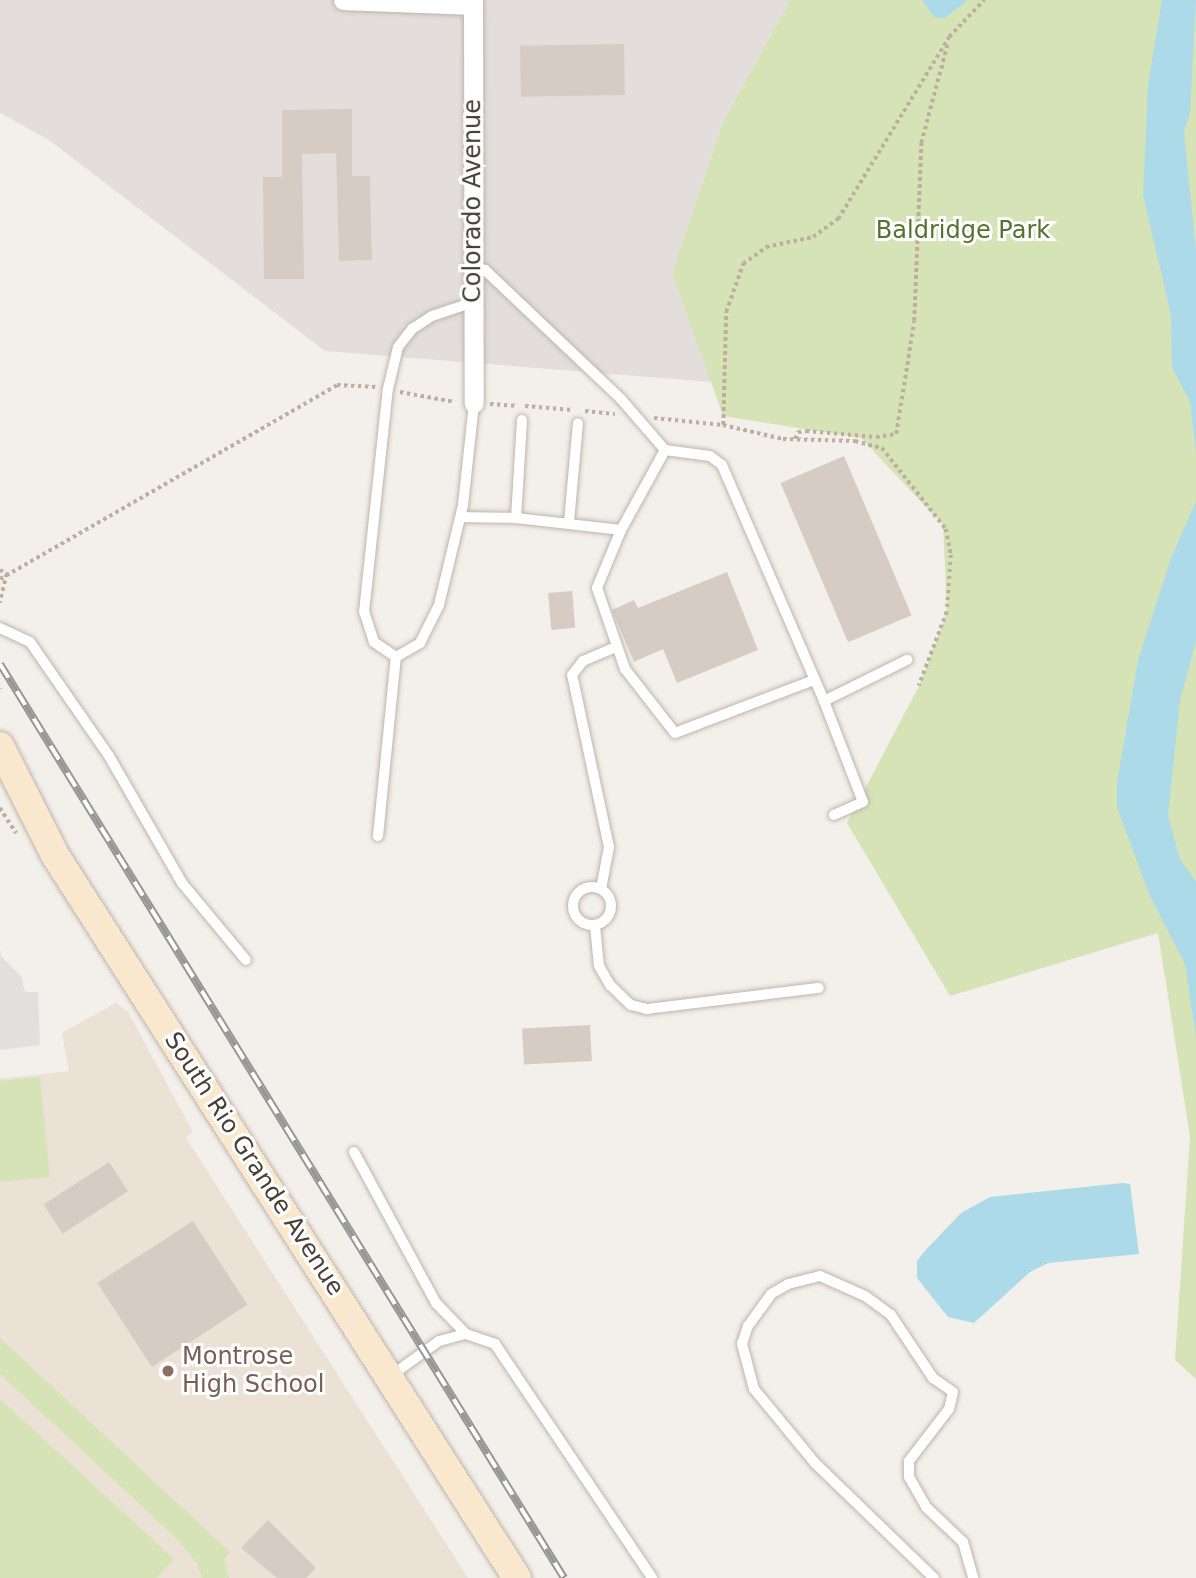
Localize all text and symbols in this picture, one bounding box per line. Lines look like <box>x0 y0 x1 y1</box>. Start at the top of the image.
street label: Colorado Avenue <box>459 99 487 303</box>
park label: Baldridge Park <box>876 217 1050 245</box>
street label: South Rio Grande Avenue <box>158 1027 350 1301</box>
place label: Montrose High School <box>182 1343 324 1399</box>
marker: Montrose High School <box>160 1363 176 1379</box>

